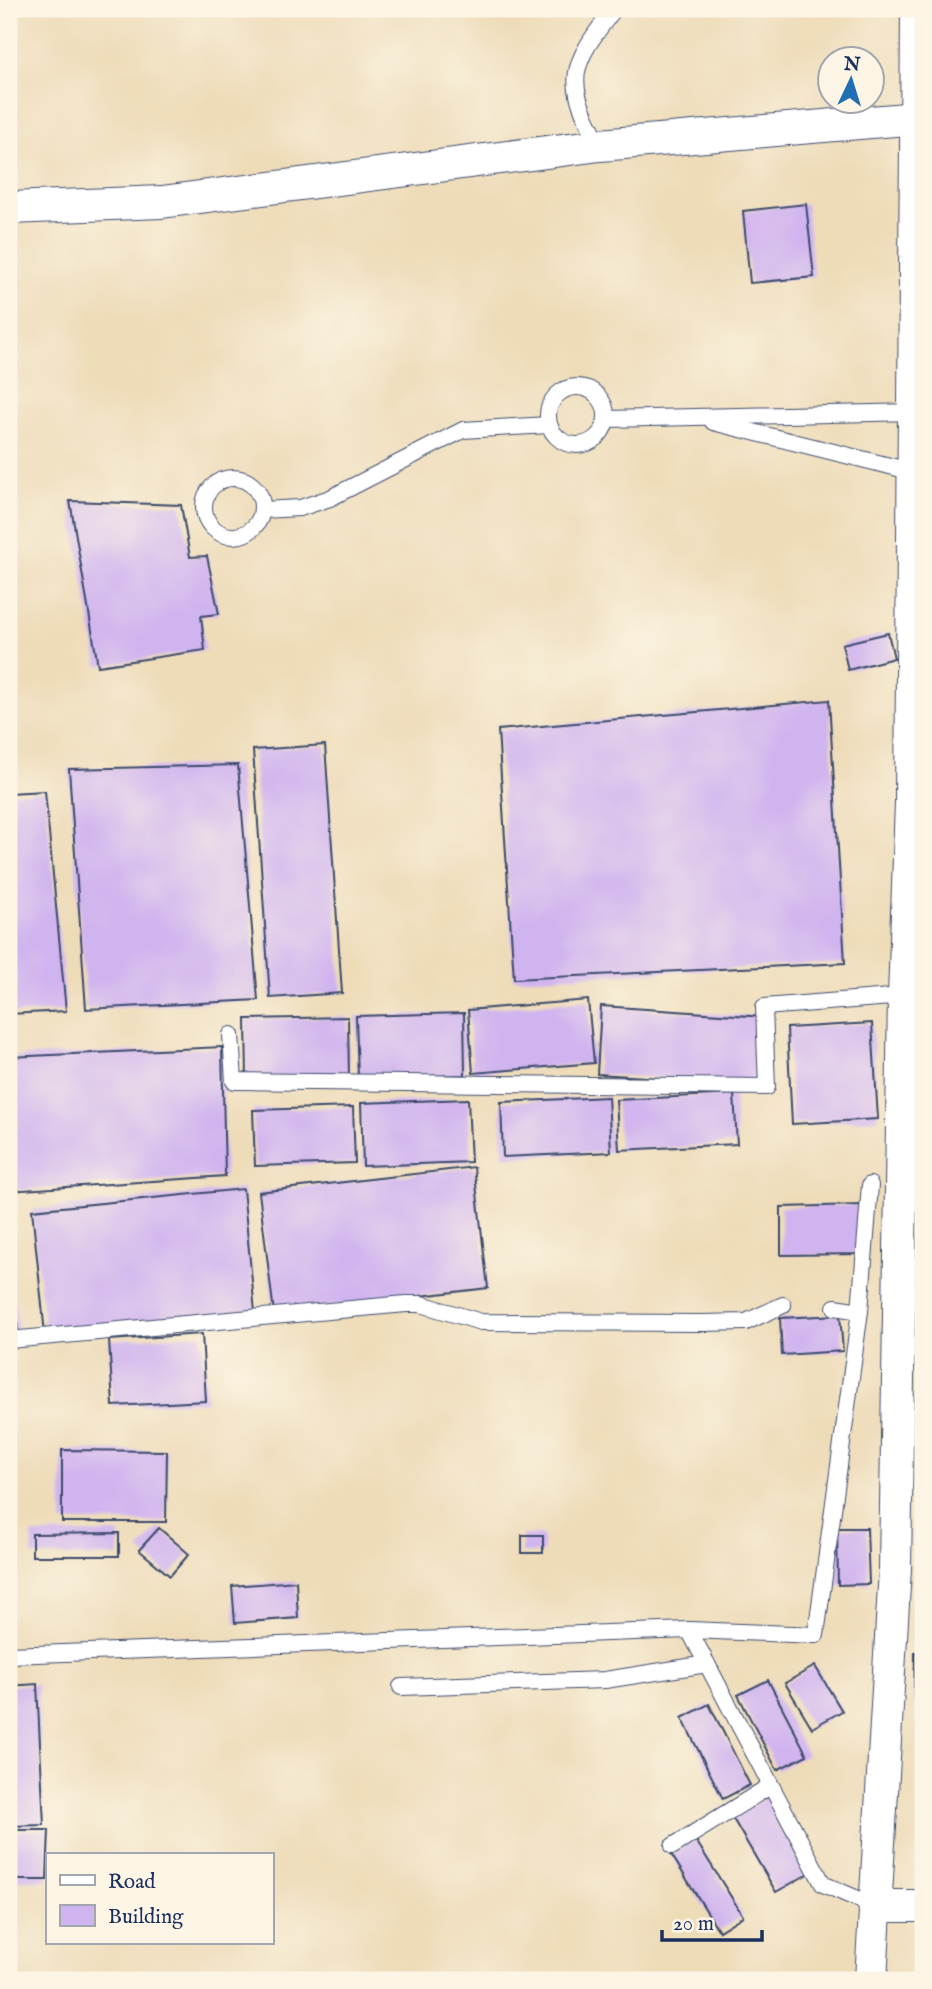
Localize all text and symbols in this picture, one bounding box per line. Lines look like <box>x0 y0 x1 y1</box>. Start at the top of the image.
north arrow <box>816 46 886 116</box>
text: N <box>842 52 862 78</box>
legend <box>46 1853 273 1944</box>
text: Road <box>108 1869 156 1896</box>
scale bar <box>662 1898 762 1942</box>
text: Building <box>108 1904 184 1931</box>
text: 20 m <box>673 1911 714 1938</box>

